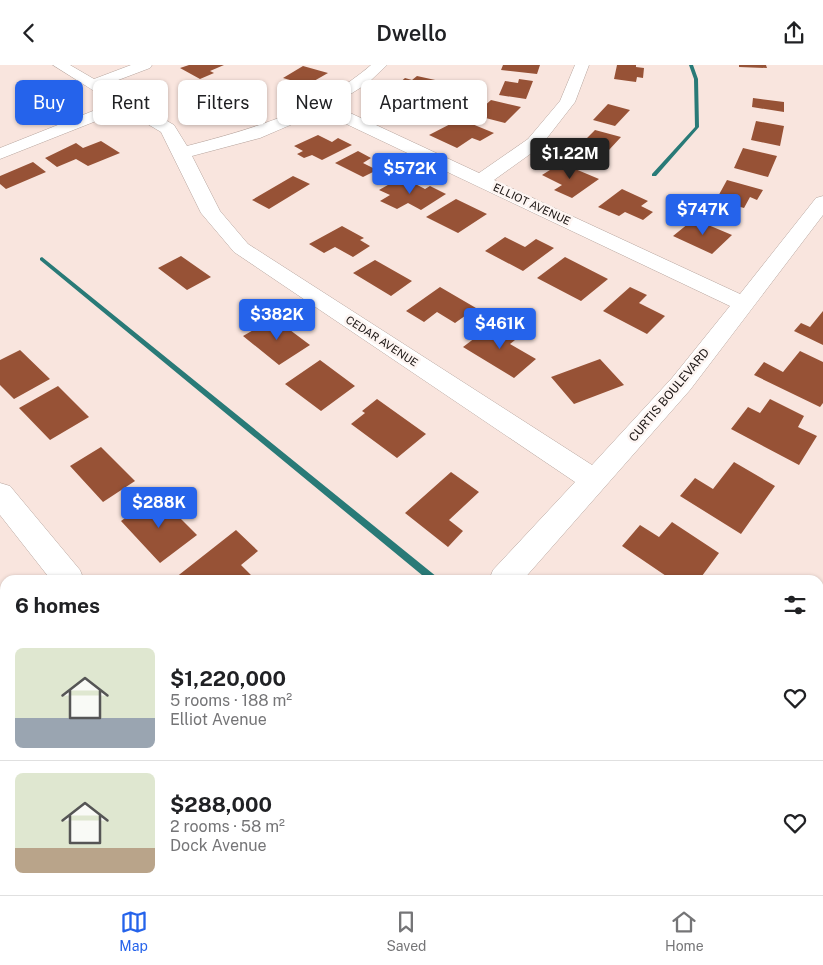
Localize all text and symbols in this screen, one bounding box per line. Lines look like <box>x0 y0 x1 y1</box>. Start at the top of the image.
icon: back <box>15 19 43 47</box>
icon: share <box>780 19 808 47</box>
text: Dwello <box>376 20 447 46</box>
chip: Buy <box>15 80 83 125</box>
chip: Rent <box>93 80 168 125</box>
chip: Filters <box>178 80 267 125</box>
chip: New <box>277 80 351 125</box>
chip: Apartment <box>361 80 487 125</box>
pin: $1.22M <box>529 137 611 180</box>
text: $1.22M <box>541 144 599 163</box>
pin: $572K <box>375 153 445 195</box>
text: $572K <box>383 159 437 178</box>
street label: ELLIOT AVENUE <box>492 181 573 227</box>
pin: $747K <box>668 193 738 236</box>
text: $747K <box>677 200 729 219</box>
pin: $382K <box>242 299 312 341</box>
text: $382K <box>250 305 304 324</box>
pin: $461K <box>465 307 535 350</box>
street label: CEDAR AVENUE <box>344 313 420 369</box>
text: $461K <box>475 314 525 333</box>
street label: CURTIS BOULEVARD <box>626 346 712 444</box>
pin: $288K <box>124 487 194 529</box>
text: $288K <box>132 493 186 512</box>
icon: filters <box>781 591 809 619</box>
text: 6 homes <box>15 593 100 618</box>
text: $1,220,000 <box>170 666 286 691</box>
icon: home <box>55 668 115 728</box>
icon: heart <box>781 684 809 712</box>
text: 5 rooms · 188 m² <box>170 691 292 710</box>
text: Elliot Avenue <box>170 710 267 729</box>
text: $288,000 <box>170 792 272 817</box>
icon: home <box>55 793 115 853</box>
icon: heart <box>781 809 809 837</box>
text: 2 rooms · 58 m² <box>170 817 285 836</box>
text: Dock Avenue <box>170 836 267 855</box>
tab: Map <box>119 908 148 954</box>
tab: Saved <box>386 908 426 954</box>
tab: Home <box>665 908 704 954</box>

